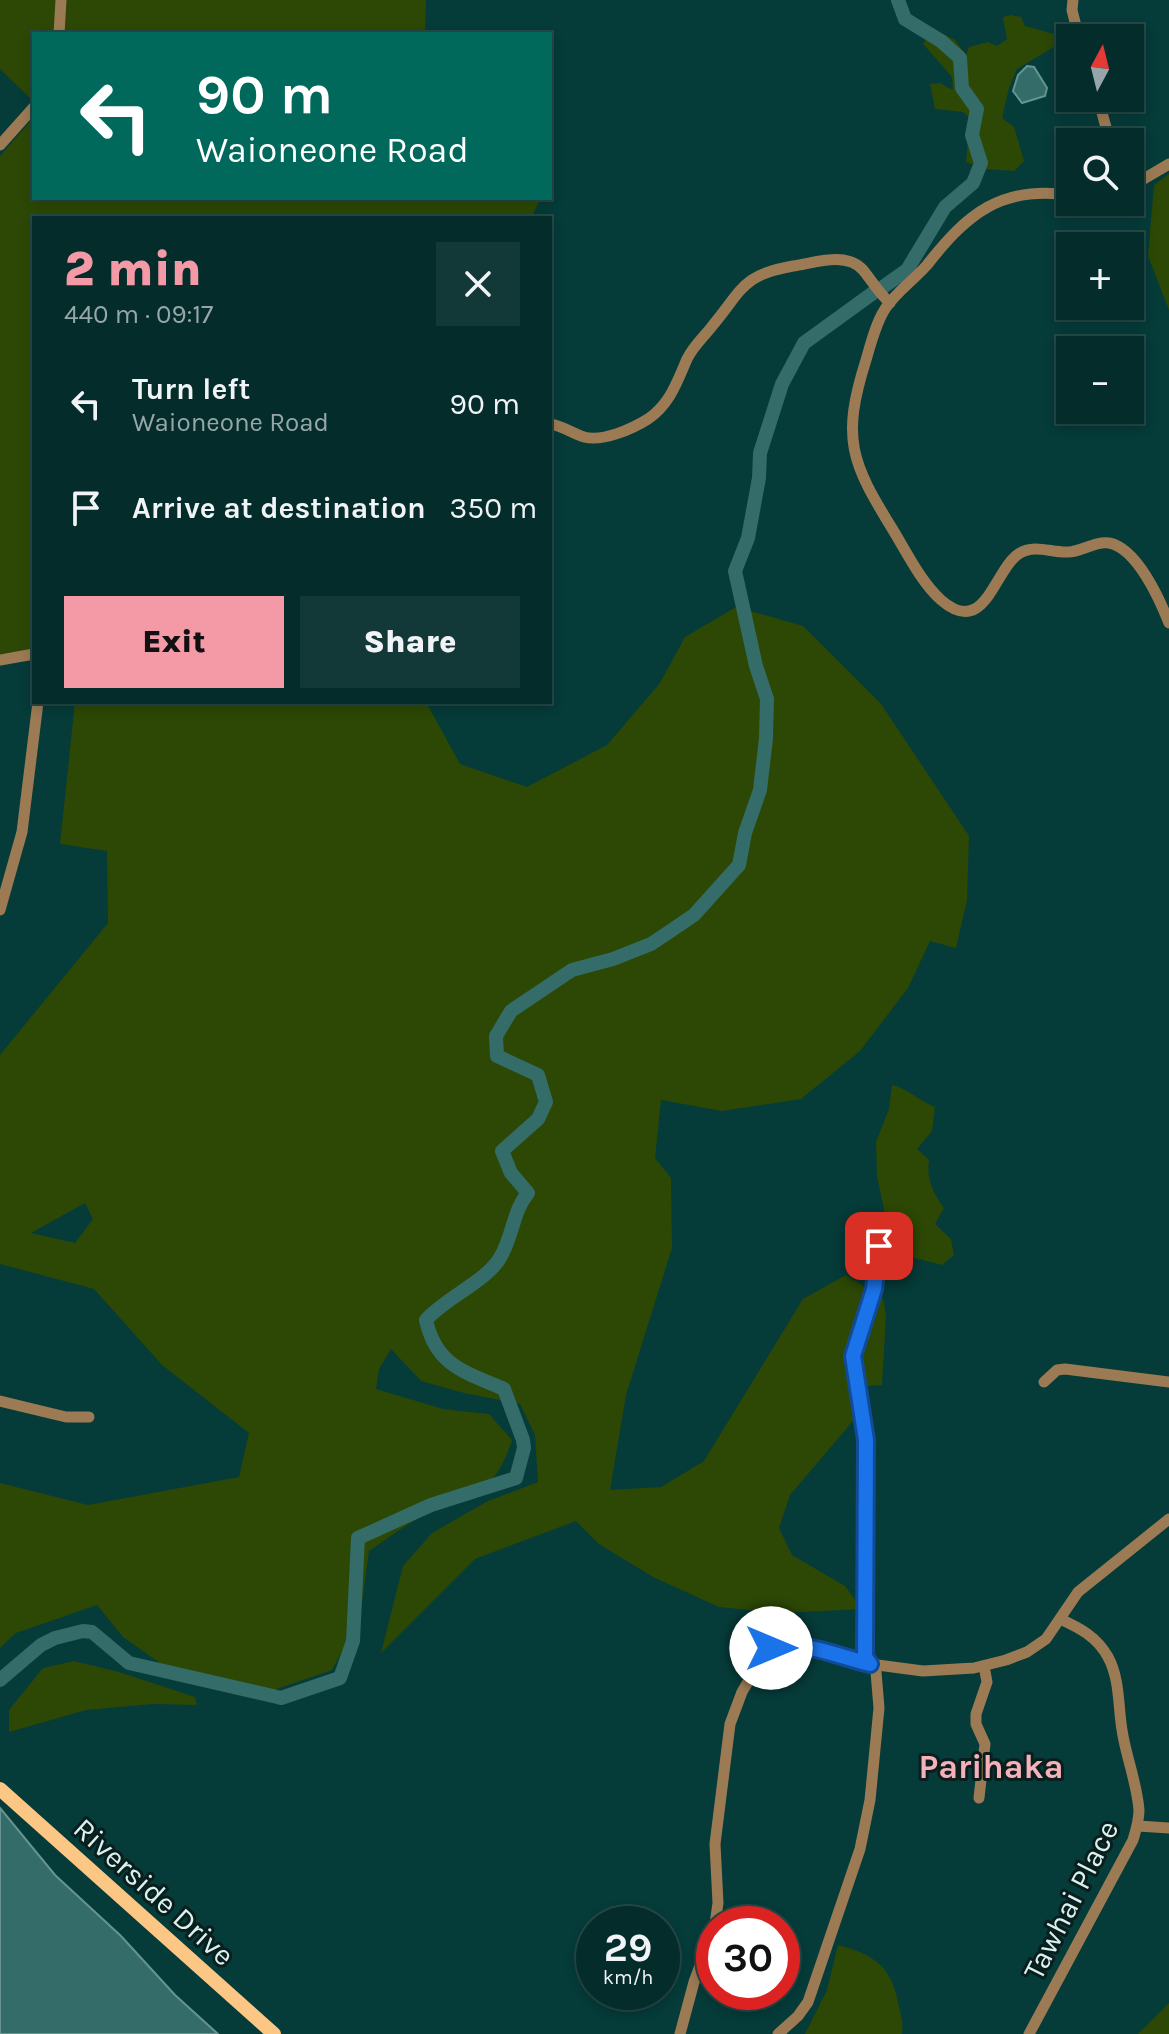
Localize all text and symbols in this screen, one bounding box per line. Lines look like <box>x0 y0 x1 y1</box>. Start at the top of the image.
north arrow <box>1056 24 1144 112</box>
map controls <box>1056 24 1144 424</box>
text: 90 m <box>196 62 333 127</box>
icon: left <box>64 64 168 168</box>
button: search <box>1056 128 1144 216</box>
text: Waioneone Road <box>196 129 469 171</box>
button: + <box>1056 232 1144 320</box>
text: 2 min <box>64 241 202 297</box>
button: close <box>436 242 520 326</box>
text: 440 m · 09:17 <box>64 299 213 330</box>
button: − <box>1056 336 1144 424</box>
text: Turn left <box>132 371 250 407</box>
icon: left <box>64 382 108 426</box>
text: 90 m <box>450 386 520 422</box>
text: Waioneone Road <box>132 407 329 438</box>
icon: arrive <box>64 486 108 530</box>
text: Arrive at destination <box>132 490 426 526</box>
text: 350 m <box>450 490 537 526</box>
button: Exit <box>64 596 284 688</box>
button: Share <box>300 596 520 688</box>
pin <box>845 1212 913 1280</box>
icon: arrive <box>857 1224 901 1268</box>
position arrow <box>729 1606 813 1690</box>
district label: Parihaka <box>918 1747 1064 1787</box>
street label: Riverside Drive <box>66 1810 242 1974</box>
street label: Tawhai Place <box>1016 1814 1126 1986</box>
speed limit sign: 30 <box>696 1906 800 2010</box>
text: 29 <box>604 1924 652 1971</box>
text: km/h <box>603 1966 653 1989</box>

